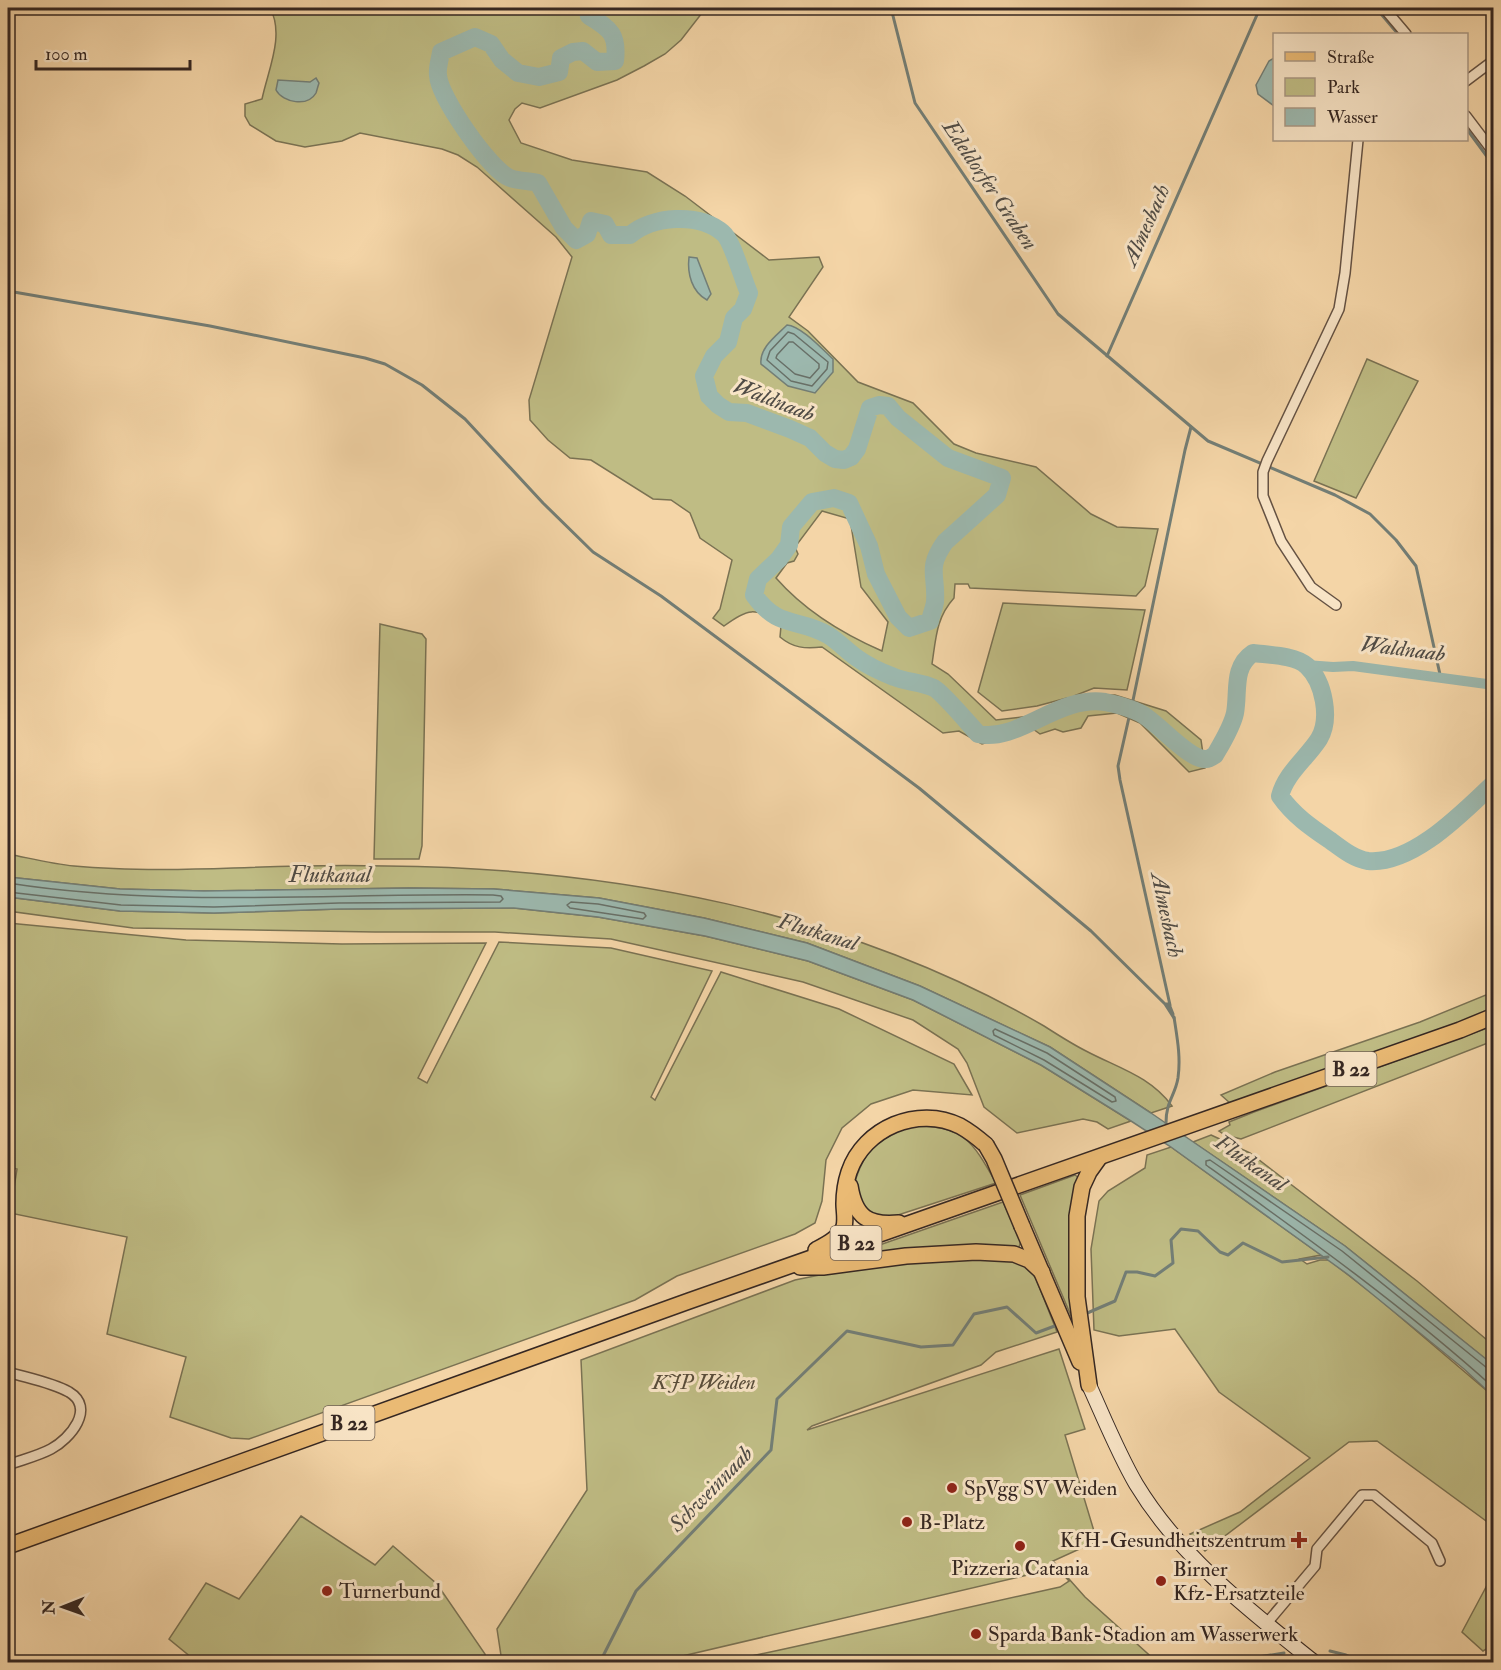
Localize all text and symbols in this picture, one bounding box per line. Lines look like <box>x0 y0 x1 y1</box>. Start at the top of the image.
scale bar <box>36 33 190 71</box>
legend <box>1273 33 1468 141</box>
text: 100 m <box>45 43 88 66</box>
text: Straße <box>1327 46 1375 69</box>
text: Park <box>1327 76 1360 99</box>
text: Wasser <box>1326 106 1378 129</box>
water label: Edeldorfer Graben <box>935 113 1044 255</box>
water label: Almesbach <box>1115 180 1176 272</box>
water label: Waldnaab <box>729 372 819 428</box>
water label: Waldnaab <box>1359 630 1447 668</box>
water label: Flutkanal <box>288 861 373 889</box>
water label: Almesbach <box>1144 868 1190 960</box>
water label: Flutkanal <box>774 906 863 958</box>
road number: B 22 <box>1326 1052 1376 1086</box>
water label: Flutkanal <box>1209 1127 1294 1199</box>
road number: B 22 <box>830 1226 882 1260</box>
park label: KJP Weiden <box>651 1369 756 1396</box>
road number: B 22 <box>324 1406 374 1440</box>
water label: Schweinnaab <box>662 1440 759 1539</box>
place label: SpVgg SV Weiden <box>964 1475 1117 1502</box>
marker: SpVgg SV Weiden <box>945 1481 959 1495</box>
place label: B-Platz <box>919 1509 985 1536</box>
marker: B-Platz <box>900 1515 914 1529</box>
place label: KfH-Gesundheitszentrum <box>1060 1527 1286 1554</box>
marker: KfH-Gesundheitszentrum <box>1290 1531 1308 1549</box>
marker: Pizzeria Catania <box>1013 1539 1027 1553</box>
place label: Pizzeria Catania <box>951 1555 1089 1582</box>
place label: Birner Kfz-Ersatzteile <box>1173 1556 1305 1607</box>
marker: Birner Kfz-Ersatzteile <box>1154 1574 1168 1588</box>
north arrow <box>33 1577 93 1637</box>
place label: Turnerbund <box>339 1578 441 1605</box>
marker: Turnerbund <box>320 1584 334 1598</box>
text: N <box>39 1599 59 1616</box>
place label: Sparda Bank-Stadion am Wasserwerk <box>988 1621 1298 1648</box>
marker: Sparda Bank-Stadion am Wasserwerk <box>969 1627 983 1641</box>

